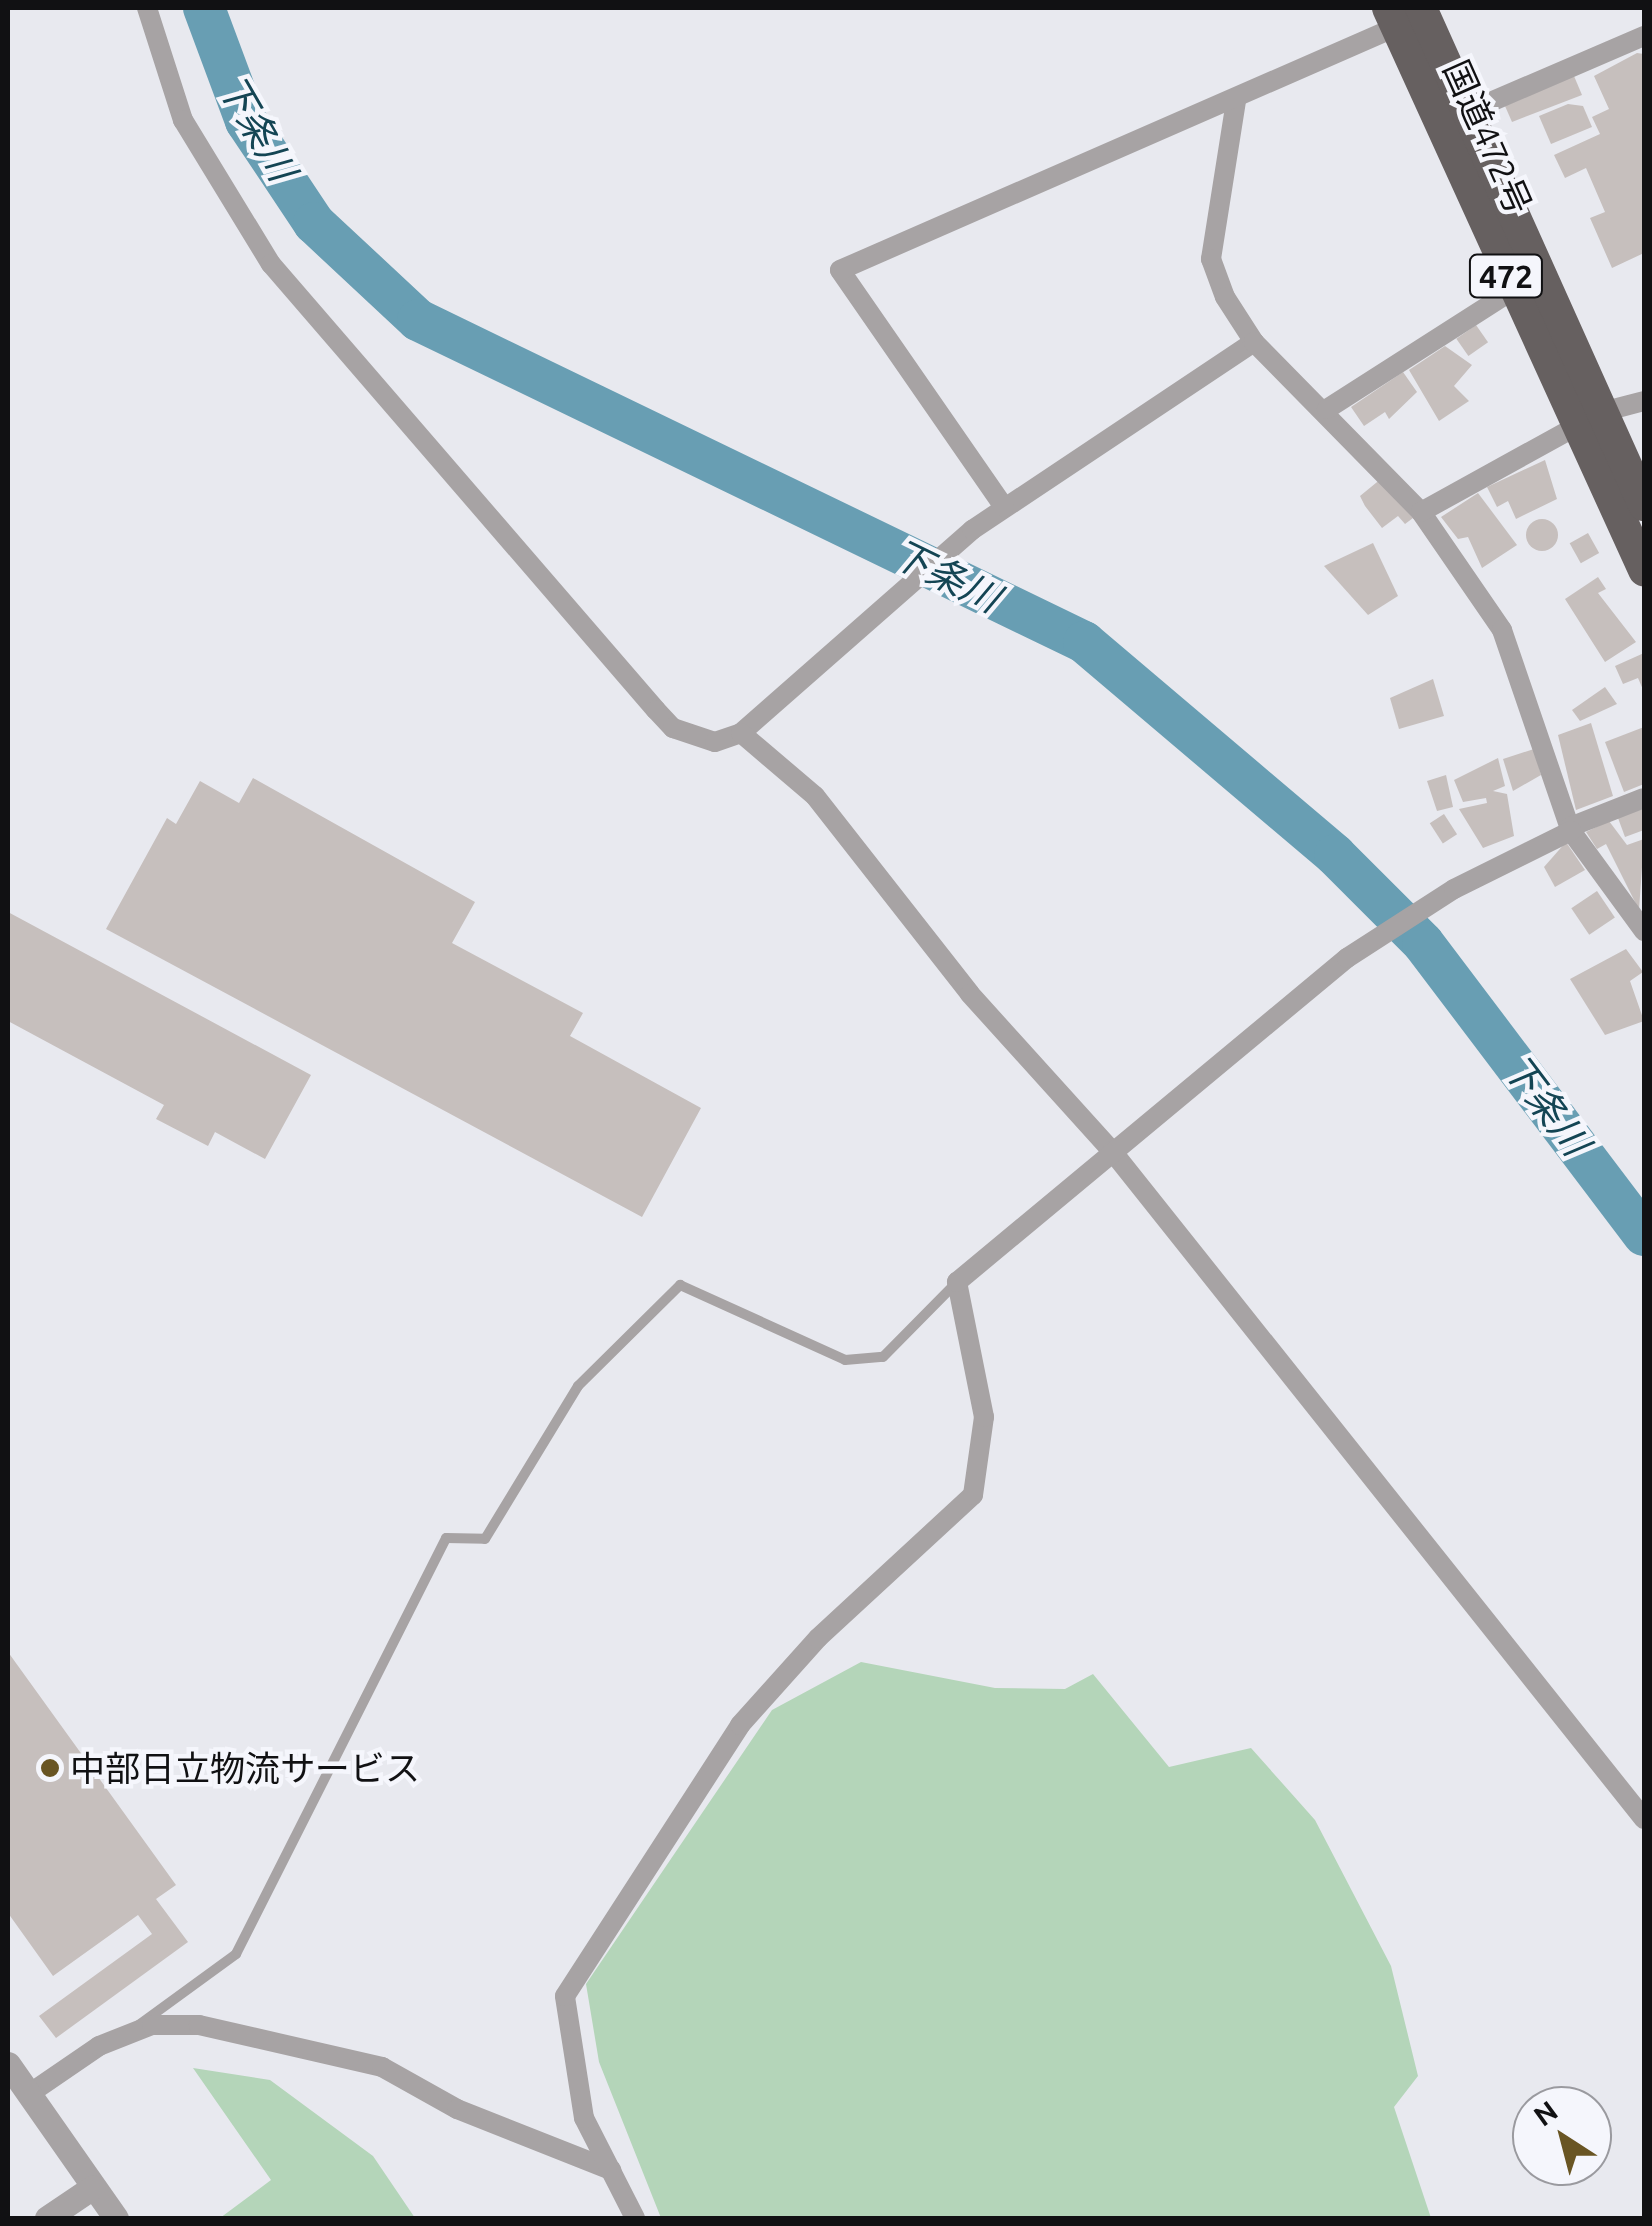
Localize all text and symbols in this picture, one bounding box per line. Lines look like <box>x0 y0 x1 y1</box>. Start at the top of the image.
street label: 国道472号 <box>1435 53 1541 221</box>
water label: 下条川 <box>209 67 305 189</box>
road number: 472 <box>1468 249 1544 303</box>
water label: 下条川 <box>885 531 1007 621</box>
water label: 下条川 <box>1493 1046 1599 1164</box>
place label: 中部日立物流サービス <box>70 1747 420 1789</box>
marker: 中部日立物流サービス <box>39 1757 61 1779</box>
north arrow <box>1512 2086 1612 2186</box>
text: N <box>1528 2094 1563 2132</box>

